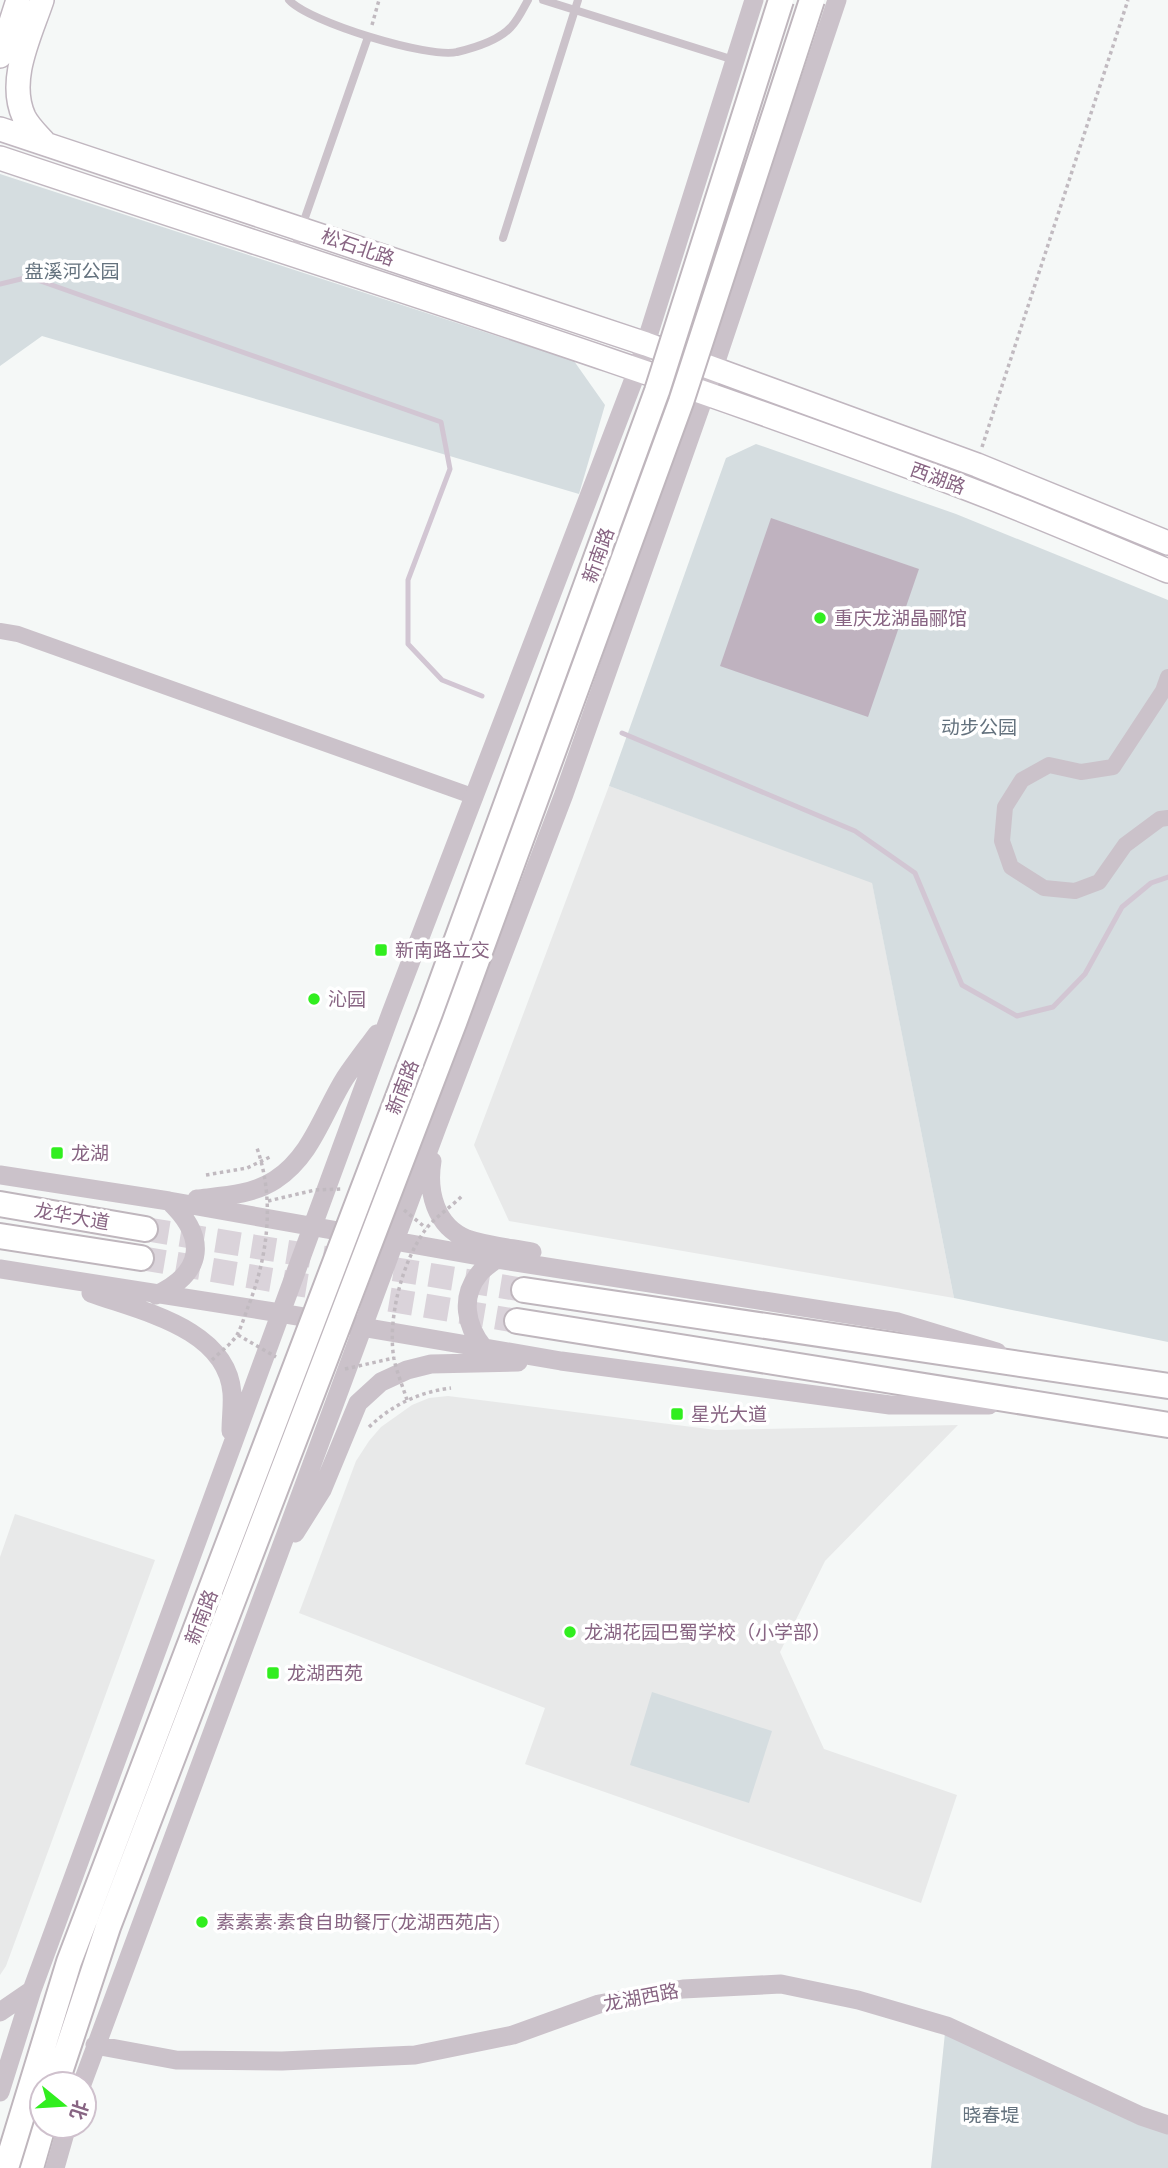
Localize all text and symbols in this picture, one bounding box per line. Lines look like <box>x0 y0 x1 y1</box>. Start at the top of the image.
street label: 松石北路 <box>318 223 398 271</box>
park label: 盘溪河公园 <box>24 259 120 283</box>
street label: 西湖路 <box>907 457 969 499</box>
street label: 新南路 <box>577 524 619 586</box>
place label: 重庆龙湖晶郦馆 <box>834 606 967 630</box>
marker: 重庆龙湖晶郦馆 <box>812 610 828 626</box>
park label: 动步公园 <box>941 715 1017 739</box>
place label: 新南路立交 <box>395 938 490 962</box>
marker: 新南路立交 <box>373 942 389 958</box>
place label: 沁园 <box>328 987 366 1011</box>
marker: 沁园 <box>306 991 322 1007</box>
street label: 新南路 <box>381 1056 423 1118</box>
place label: 龙湖 <box>71 1141 109 1165</box>
marker: 龙湖 <box>49 1145 65 1161</box>
street label: 龙华大道 <box>32 1198 112 1234</box>
place label: 星光大道 <box>691 1402 767 1426</box>
marker: 星光大道 <box>669 1406 685 1422</box>
street label: 新南路 <box>180 1586 222 1648</box>
place label: 龙湖花园巴蜀学校（小学部） <box>584 1620 831 1644</box>
marker: 龙湖花园巴蜀学校（小学部） <box>562 1624 578 1640</box>
place label: 龙湖西苑 <box>287 1661 363 1685</box>
marker: 龙湖西苑 <box>265 1665 281 1681</box>
place label: 素素素·素食自助餐厅(龙湖西苑店) <box>216 1910 500 1934</box>
marker: 素素素·素食自助餐厅(龙湖西苑店) <box>194 1914 210 1930</box>
street label: 龙湖西路 <box>601 1978 681 2016</box>
north arrow <box>28 2070 98 2140</box>
text: 北 <box>65 2098 94 2123</box>
park label: 晓春堤 <box>962 2103 1020 2127</box>

